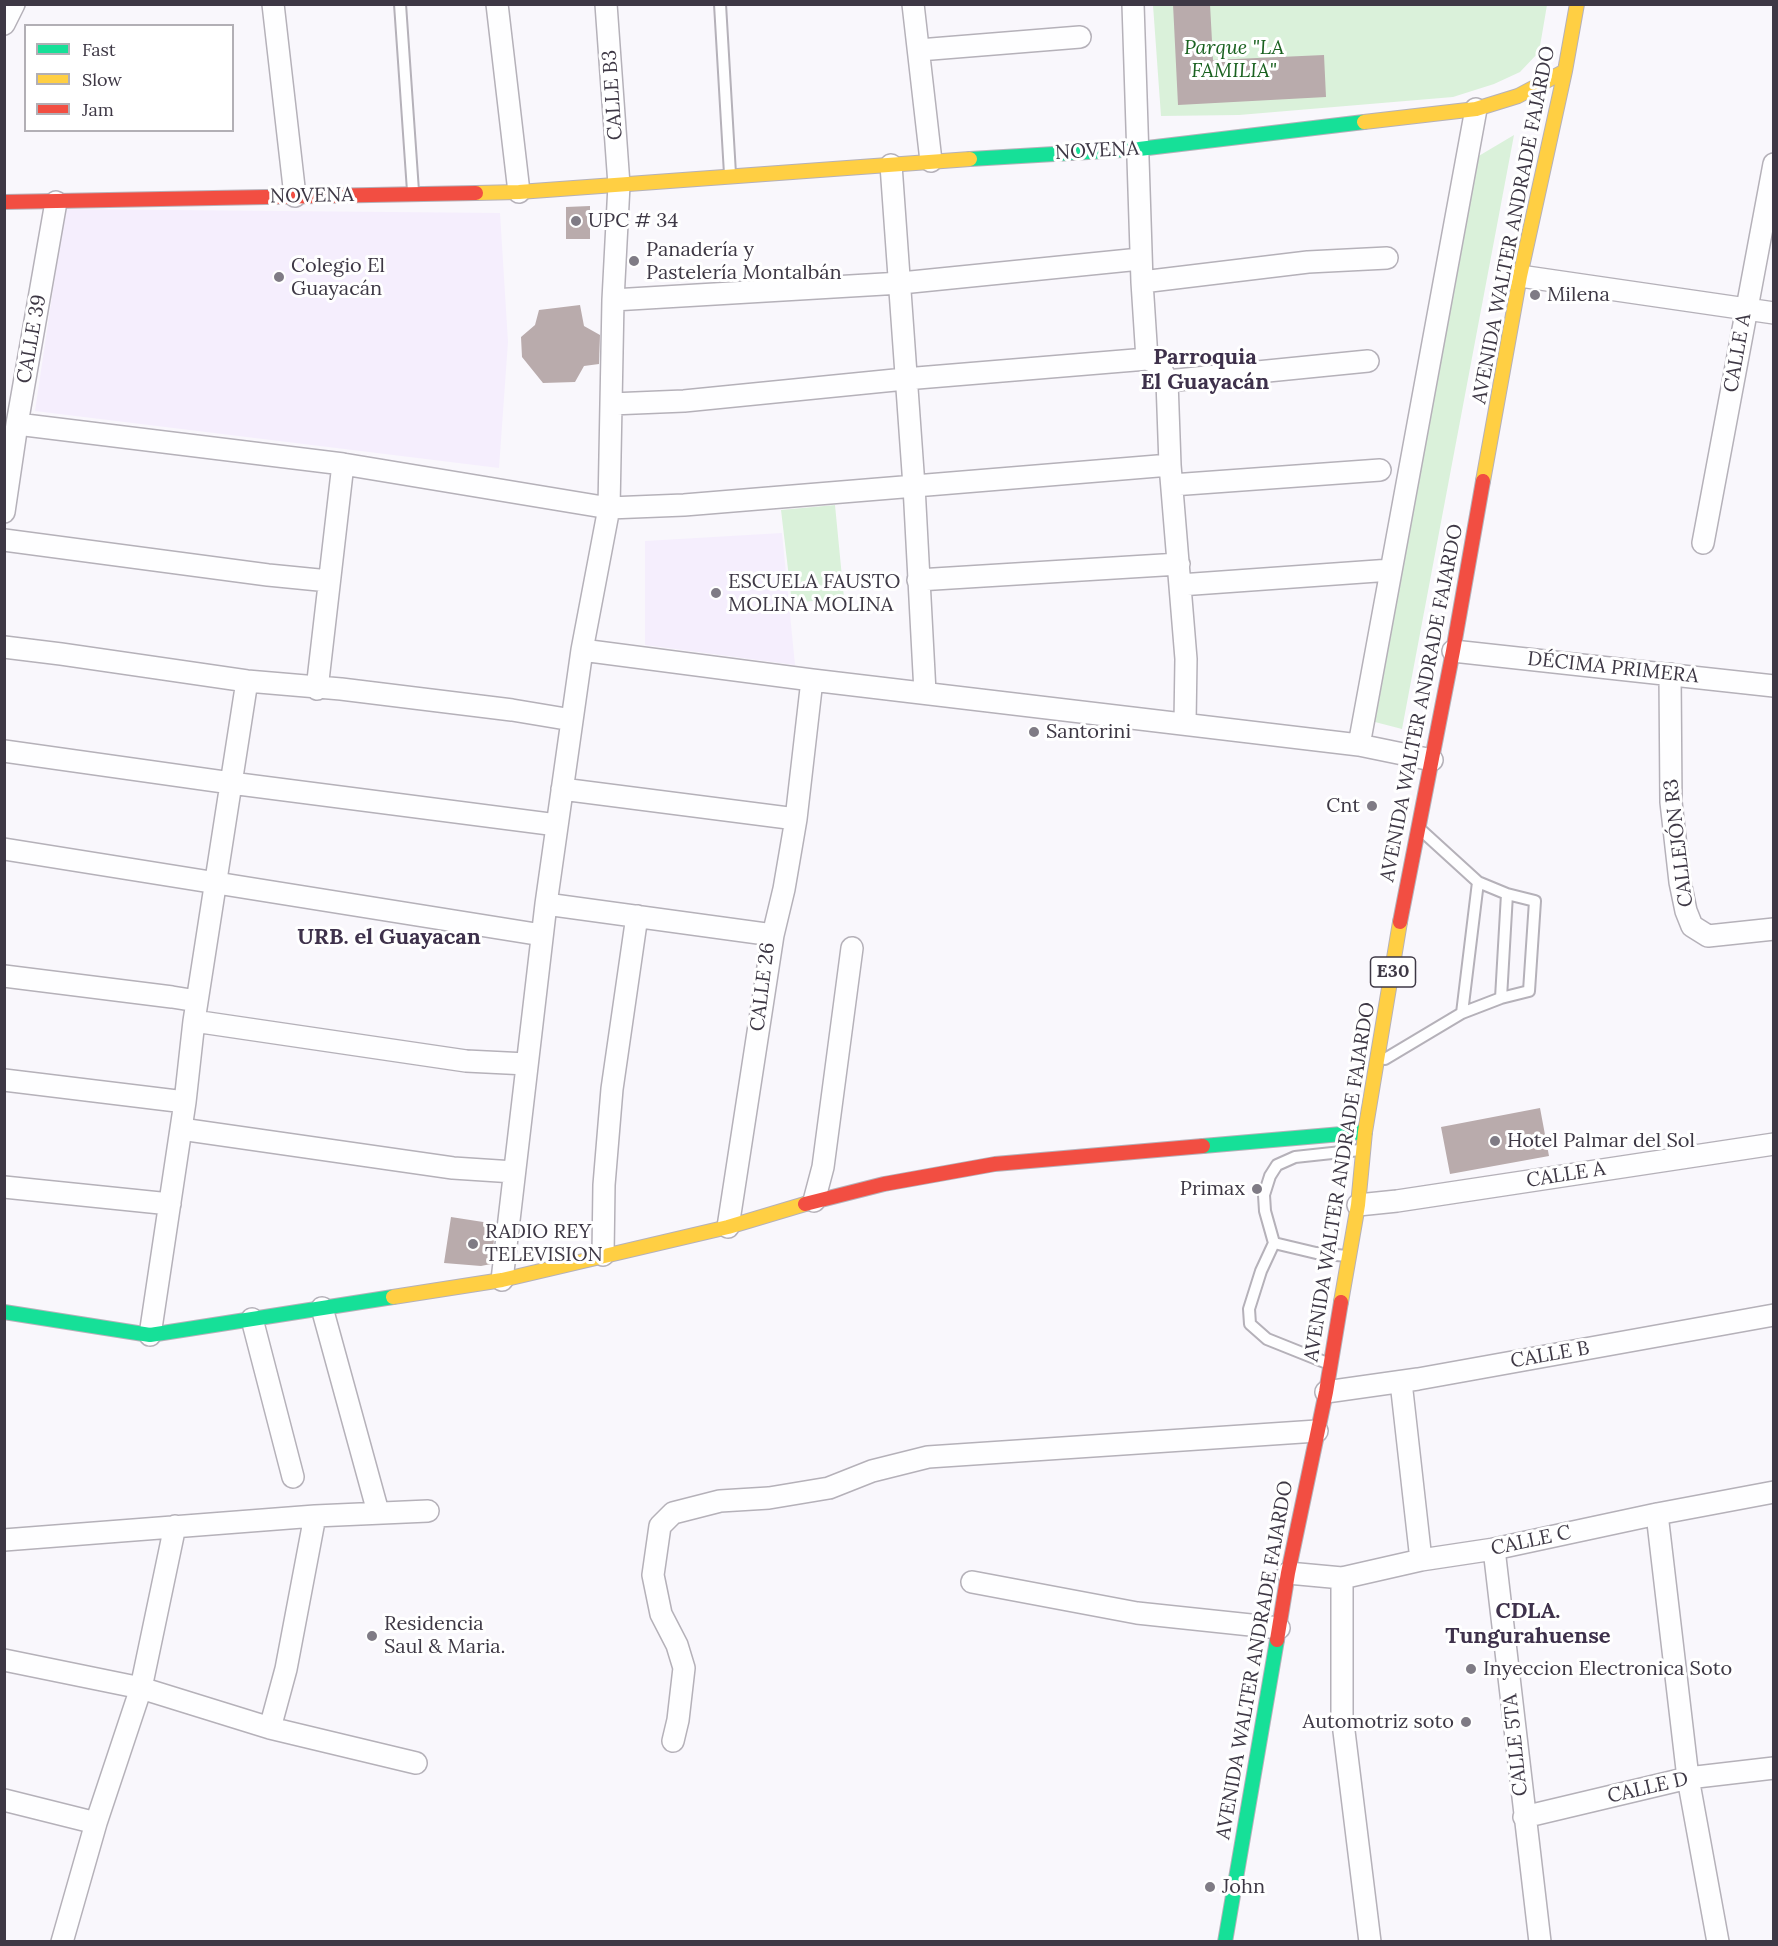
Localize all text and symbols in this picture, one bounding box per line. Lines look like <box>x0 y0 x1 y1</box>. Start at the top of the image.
legend <box>24 24 234 132</box>
park label: Parque "LA FAMILIA" <box>1184 36 1284 83</box>
text: Fast <box>82 38 116 61</box>
street label: AVENIDA WALTER ANDRADE FAJARDO <box>1468 44 1560 406</box>
street label: CALLE B3 <box>598 49 628 141</box>
text: Slow <box>82 68 122 91</box>
text: Jam <box>82 98 114 121</box>
street label: NOVENA <box>1054 137 1140 165</box>
street label: NOVENA <box>270 183 354 209</box>
place label: UPC # 34 <box>588 209 678 233</box>
marker: UPC # 34 <box>569 214 583 228</box>
place label: Panadería y Pastelería Montalbán <box>646 238 842 285</box>
place label: Colegio El Guayacán <box>291 254 385 301</box>
marker: Panadería y Pastelería Montalbán <box>627 254 641 268</box>
marker: Colegio El Guayacán <box>272 270 286 284</box>
place label: Milena <box>1547 283 1610 307</box>
marker: Milena <box>1528 288 1542 302</box>
street label: CALLE 39 <box>12 293 52 385</box>
street label: CALLE A <box>1719 312 1757 394</box>
district label: Parroquia El Guayacán <box>1141 345 1269 396</box>
street label: AVENIDA WALTER ANDRADE FAJARDO <box>1376 522 1468 884</box>
place label: ESCUELA FAUSTO MOLINA MOLINA <box>728 570 900 617</box>
marker: ESCUELA FAUSTO MOLINA MOLINA <box>709 586 723 600</box>
street label: DÉCIMA PRIMERA <box>1526 647 1700 689</box>
place label: Santorini <box>1046 720 1131 744</box>
marker: Santorini <box>1027 725 1041 739</box>
street label: CALLEJÓN R3 <box>1659 777 1699 909</box>
place label: Cnt <box>1326 794 1360 818</box>
marker: Cnt <box>1365 799 1379 813</box>
district label: URB. el Guayacan <box>297 925 481 951</box>
street label: CALLE 26 <box>746 941 780 1033</box>
road number: E30 <box>1370 957 1416 987</box>
street label: AVENIDA WALTER ANDRADE FAJARDO <box>1300 1000 1380 1364</box>
place label: Hotel Palmar del Sol <box>1507 1129 1695 1153</box>
marker: Hotel Palmar del Sol <box>1488 1134 1502 1148</box>
street label: CALLE A <box>1525 1157 1607 1193</box>
place label: Primax <box>1180 1177 1245 1201</box>
marker: Primax <box>1250 1182 1264 1196</box>
place label: RADIO REY TELEVISION <box>485 1220 603 1267</box>
marker: RADIO REY TELEVISION <box>466 1237 480 1251</box>
street label: CALLE B <box>1509 1336 1591 1374</box>
street label: AVENIDA WALTER ANDRADE FAJARDO <box>1212 1479 1298 1841</box>
street label: CALLE C <box>1489 1521 1573 1561</box>
district label: CDLA. Tungurahuense <box>1445 1599 1611 1651</box>
place label: Residencia Saul & Maria. <box>384 1612 506 1659</box>
marker: Residencia Saul & Maria. <box>365 1629 379 1643</box>
place label: Inyeccion Electronica Soto <box>1483 1657 1732 1681</box>
marker: Inyeccion Electronica Soto <box>1464 1662 1478 1676</box>
street label: CALLE 5TA <box>1499 1693 1533 1797</box>
place label: Automotriz soto <box>1303 1710 1454 1734</box>
marker: Automotriz soto <box>1459 1715 1473 1729</box>
street label: CALLE D <box>1605 1767 1691 1809</box>
place label: John <box>1222 1875 1265 1899</box>
marker: John <box>1203 1880 1217 1894</box>

